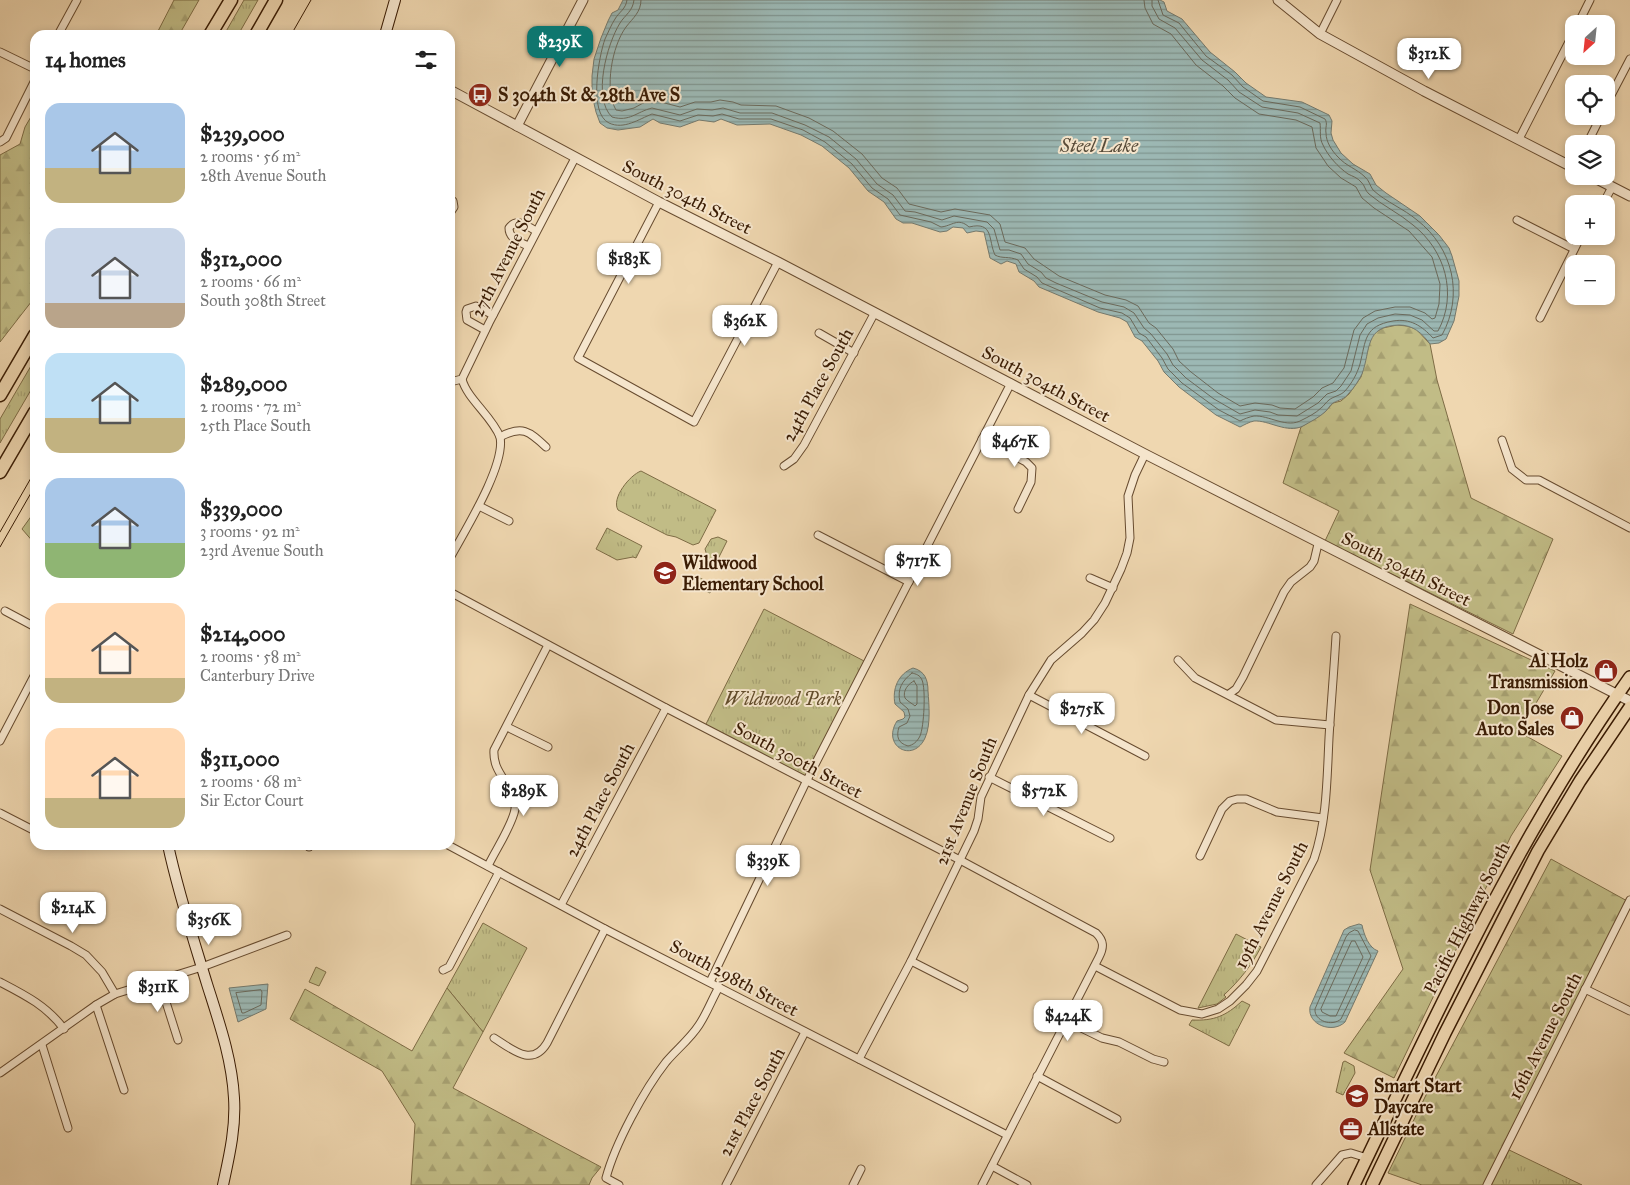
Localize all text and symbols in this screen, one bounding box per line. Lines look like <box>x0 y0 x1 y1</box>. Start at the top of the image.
north arrow <box>1565 15 1615 65</box>
map controls <box>1565 15 1615 305</box>
pin: $239K <box>525 26 595 68</box>
text: $239K <box>538 32 582 51</box>
pin: $312K <box>1394 38 1464 80</box>
text: $312K <box>1408 44 1450 63</box>
icon: filters <box>412 46 440 74</box>
text: 14 homes <box>45 47 126 73</box>
button: locate <box>1565 75 1615 125</box>
bus stop icon: S 304th St & 28th Ave S <box>467 82 493 108</box>
place label: S 304th St & 28th Ave S <box>498 84 680 107</box>
text: $239,000 <box>200 121 285 147</box>
icon: home <box>85 123 145 183</box>
water label: Steel Lake <box>1059 134 1139 157</box>
button: layers <box>1565 135 1615 185</box>
text: 2 rooms · 56 m² <box>200 147 300 166</box>
street label: South 304th Street <box>619 155 756 239</box>
text: 28th Avenue South <box>200 166 326 185</box>
street label: 27th Avenue South <box>466 185 550 321</box>
button: + <box>1565 195 1615 245</box>
pin: $183K <box>594 242 664 285</box>
text: $312,000 <box>200 246 282 272</box>
icon: home <box>85 248 145 308</box>
text: $183K <box>608 249 650 268</box>
button: − <box>1565 255 1615 305</box>
text: 2 rooms · 66 m² <box>200 272 301 291</box>
text: South 308th Street <box>200 291 326 310</box>
pin: $362K <box>710 304 780 347</box>
text: $362K <box>723 311 767 330</box>
street label: 24th Place South <box>778 324 858 446</box>
street label: South 304th Street <box>978 341 1114 427</box>
text: $289,000 <box>200 371 288 397</box>
icon: home <box>85 373 145 433</box>
text: 2 rooms · 72 m² <box>200 397 301 416</box>
text: 25th Place South <box>200 416 311 435</box>
pin: $467K <box>980 426 1050 468</box>
text: $467K <box>992 432 1038 451</box>
text: $339,000 <box>200 496 283 522</box>
icon: home <box>85 498 145 558</box>
text: 3 rooms · 92 m² <box>200 522 300 541</box>
street label: South 304th Street <box>1338 527 1475 611</box>
text: 23rd Avenue South <box>200 541 324 560</box>
pin: $717K <box>883 544 953 587</box>
text: $717K <box>896 551 940 570</box>
place label: Wildwood Elementary School <box>682 552 825 596</box>
school or university icon: Wildwood Elementary School <box>652 560 678 586</box>
text: $214,000 <box>200 621 286 647</box>
icon: home <box>85 623 145 683</box>
text: 2 rooms · 58 m² <box>200 647 301 666</box>
place label: Al Holz Transmission <box>1487 650 1589 693</box>
shop icon: Al Holz Transmission <box>1593 658 1619 684</box>
text: Canterbury Drive <box>200 666 315 685</box>
park label: Wildwood Park <box>725 688 841 710</box>
pin: $275K <box>1047 692 1117 735</box>
place label: Don Jose Auto Sales <box>1475 697 1555 740</box>
text: $275K <box>1060 699 1104 718</box>
shop icon: Don Jose Auto Sales <box>1559 705 1585 731</box>
street label: South 300th Street <box>730 717 867 803</box>
street label: 21st Avenue South <box>930 734 1002 868</box>
street label: 24th Place South <box>561 739 639 861</box>
text: $311,000 <box>200 746 280 772</box>
icon: home <box>85 748 145 808</box>
text: 2 rooms · 68 m² <box>200 772 301 791</box>
pin: $289K <box>489 774 559 817</box>
pin: $572K <box>1009 774 1079 817</box>
text: $289K <box>501 781 547 800</box>
text: $572K <box>1022 781 1066 800</box>
text: Sir Ector Court <box>200 791 304 810</box>
street label: 19th Avenue South <box>1229 837 1313 973</box>
street label: Pacific Highway South <box>1419 838 1516 998</box>
pin: $339K <box>733 844 803 887</box>
text: $339K <box>747 851 789 870</box>
pin: $214K <box>38 892 108 934</box>
text: $214K <box>51 898 95 917</box>
pin: $356K <box>174 904 244 946</box>
text: $356K <box>188 910 231 929</box>
street label: South 298th Street <box>666 935 803 1021</box>
street label: 16th Avenue South <box>1503 969 1587 1103</box>
pin: $311K <box>123 970 193 1013</box>
text: $311K <box>138 977 178 996</box>
pin: $424K <box>1033 1000 1103 1042</box>
text: $424K <box>1045 1006 1091 1025</box>
street label: 21st Place South <box>714 1044 790 1160</box>
place label: Smart Start Daycare <box>1374 1075 1462 1119</box>
school or university icon: Smart Start Daycare <box>1344 1083 1370 1109</box>
office icon: Allstate <box>1338 1116 1364 1142</box>
place label: Allstate <box>1367 1118 1425 1140</box>

